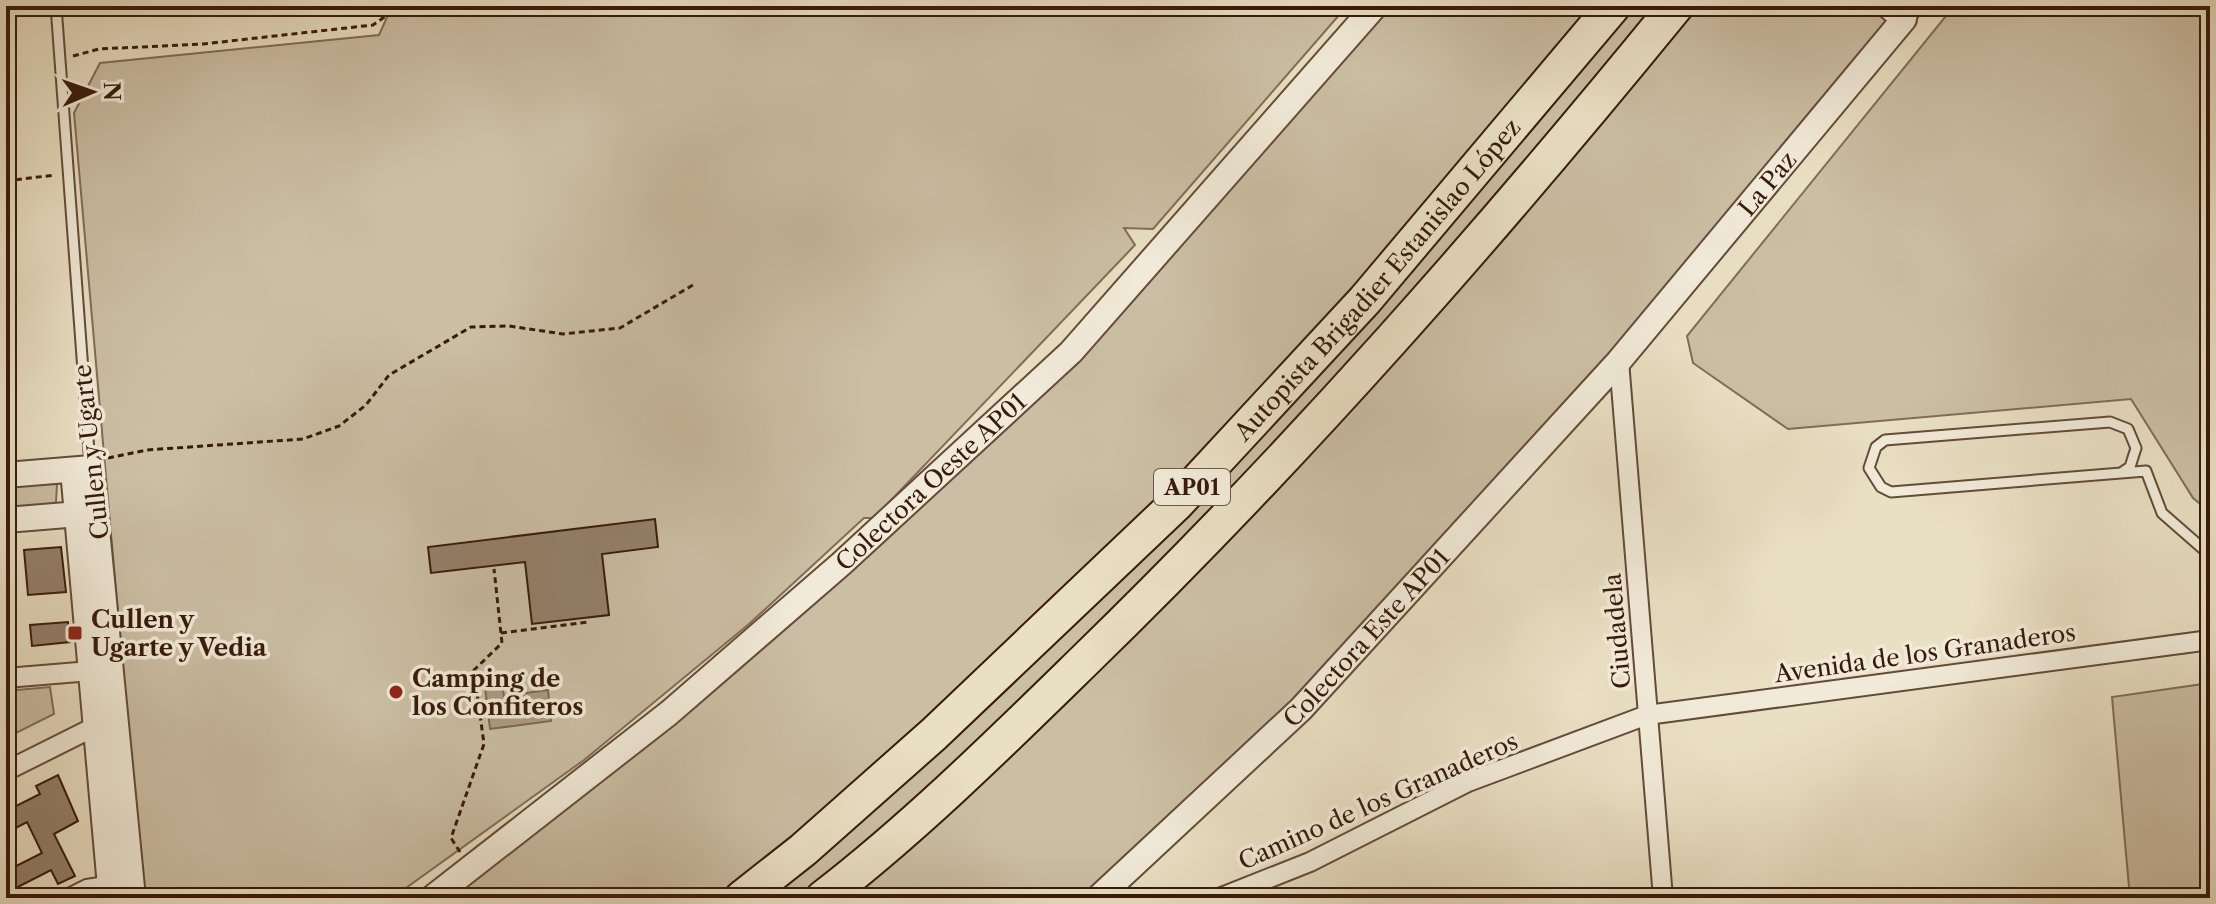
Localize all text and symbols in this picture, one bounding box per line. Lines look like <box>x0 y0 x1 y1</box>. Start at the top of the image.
north arrow <box>52 52 132 132</box>
text: N <box>98 81 125 101</box>
street label: Autopista Brigadier Estanislao López <box>1227 113 1526 447</box>
street label: La Paz <box>1732 145 1802 221</box>
street label: Cullen y Ugarte <box>67 363 115 541</box>
street label: Colectora Oeste AP01 <box>829 387 1032 576</box>
road number: AP01 <box>1154 469 1230 505</box>
street label: Colectora Este AP01 <box>1277 542 1455 733</box>
street label: Ciudadela <box>1597 572 1636 690</box>
place label: Cullen y Ugarte y Vedia <box>91 605 268 662</box>
street label: Avenida de los Granaderos <box>1772 618 2077 689</box>
marker: Cullen y Ugarte y Vedia <box>66 624 84 642</box>
place label: Camping de los Confiteros <box>412 664 583 721</box>
marker: Camping de los Confiteros <box>387 683 405 701</box>
street label: Camino de los Granaderos <box>1234 726 1522 876</box>

